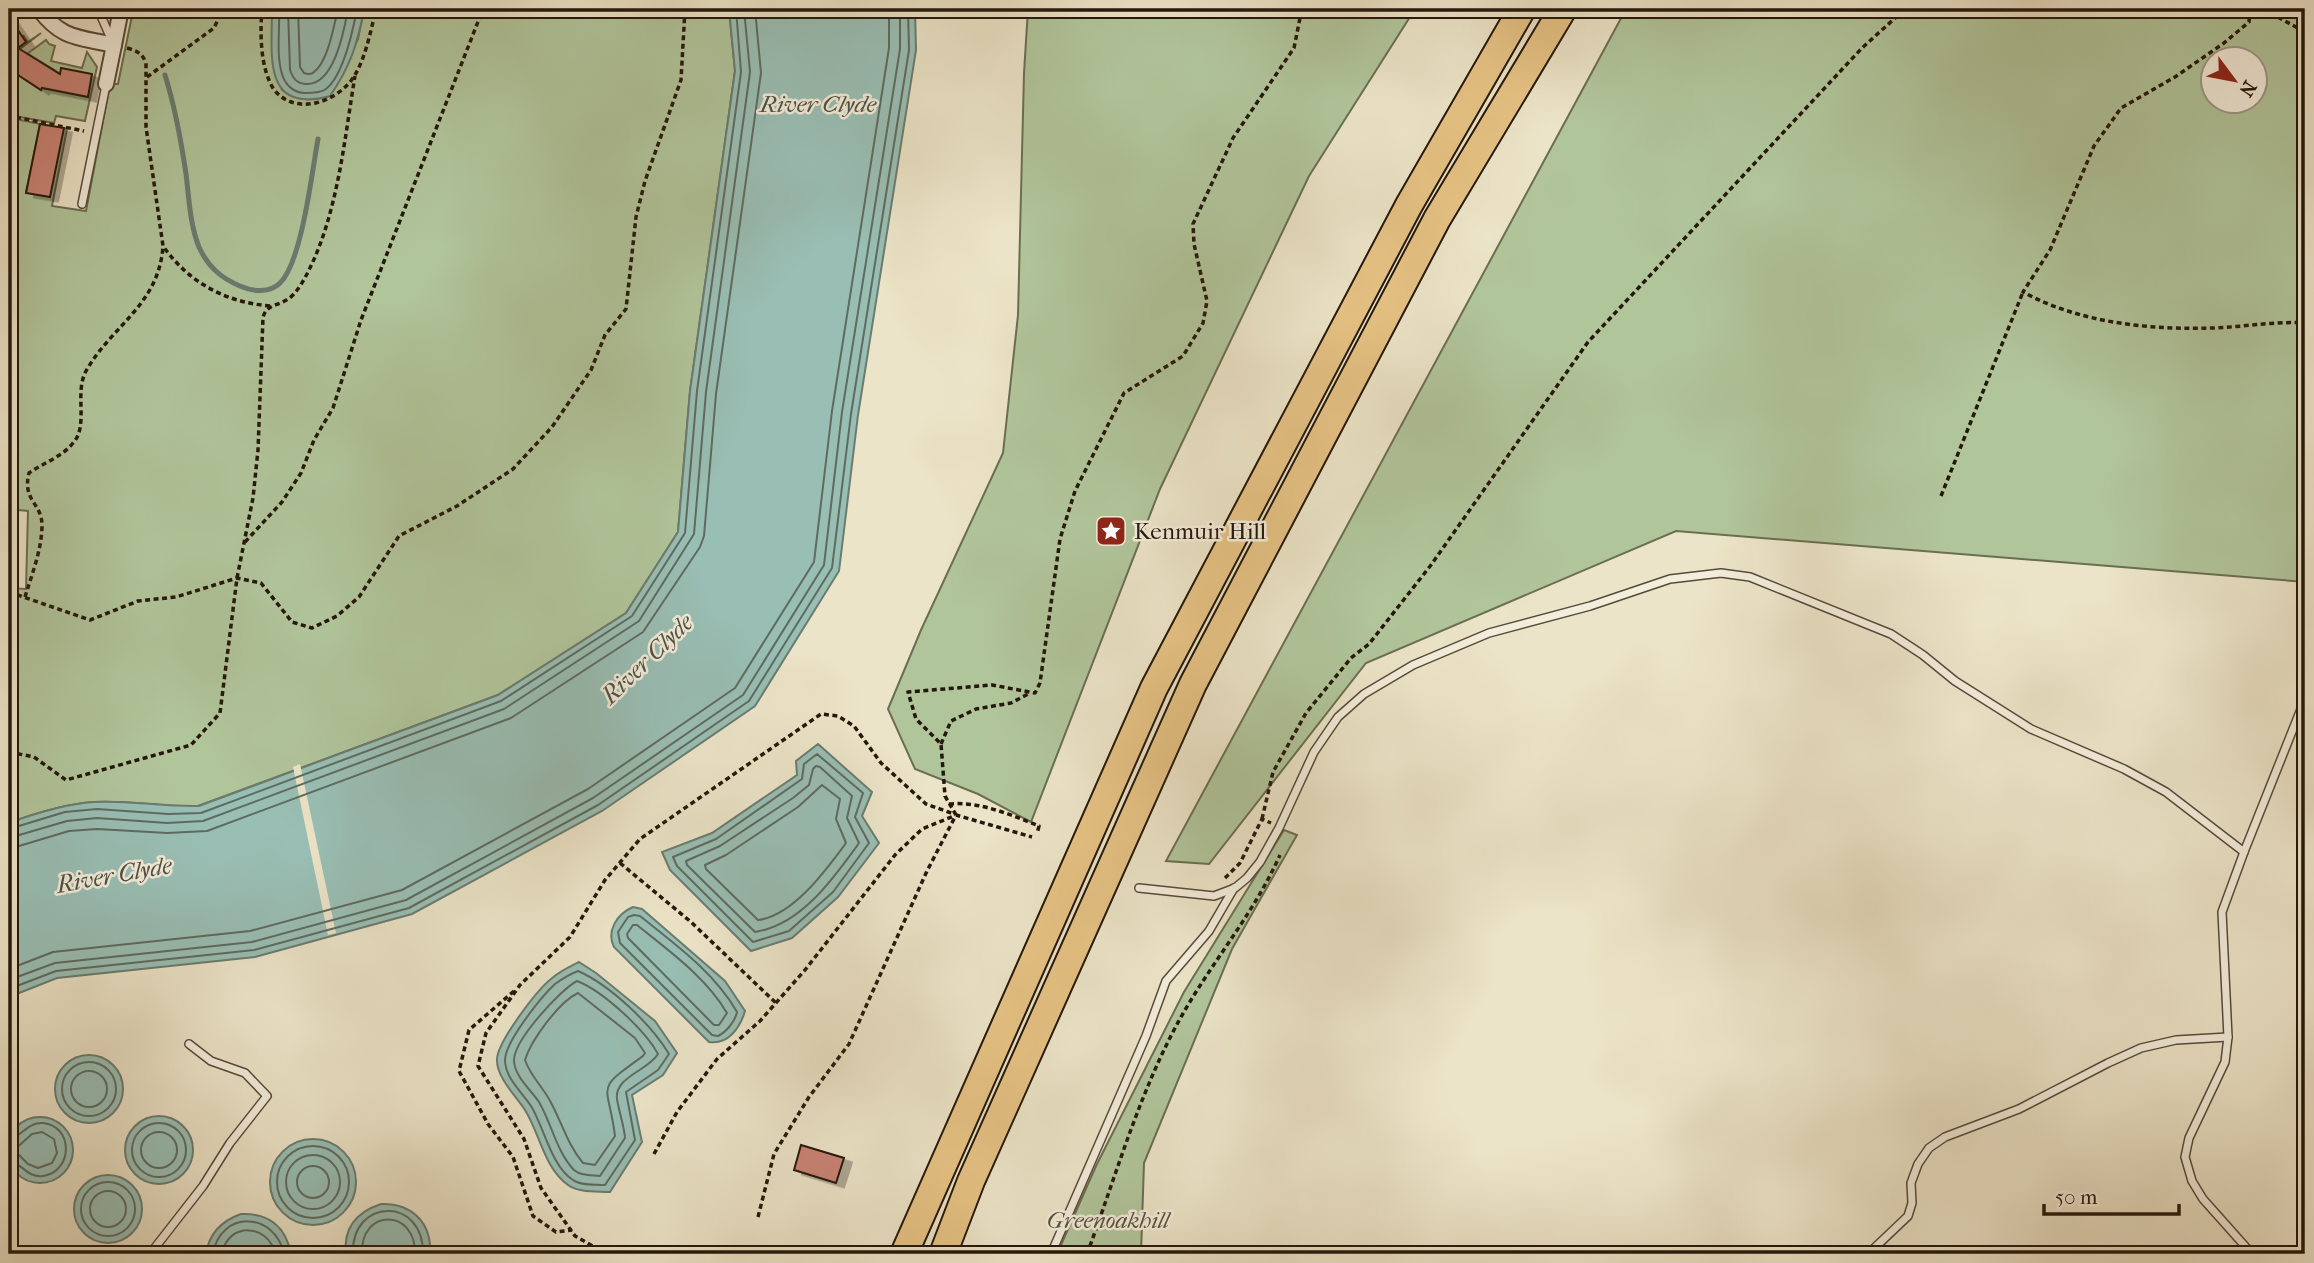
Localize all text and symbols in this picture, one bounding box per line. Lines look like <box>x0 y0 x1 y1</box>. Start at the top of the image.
north arrow <box>2198 46 2268 116</box>
text: N <box>2234 77 2261 101</box>
water label: River Clyde <box>758 90 878 118</box>
place icon: Kenmuir Hill <box>1094 514 1128 548</box>
place label: Kenmuir Hill <box>1134 518 1267 545</box>
water label: River Clyde <box>594 608 700 711</box>
water label: River Clyde <box>52 851 175 899</box>
scale bar <box>2044 1172 2179 1216</box>
text: 50 m <box>2055 1185 2098 1209</box>
park label: Greenoakhill <box>1047 1207 1172 1234</box>

